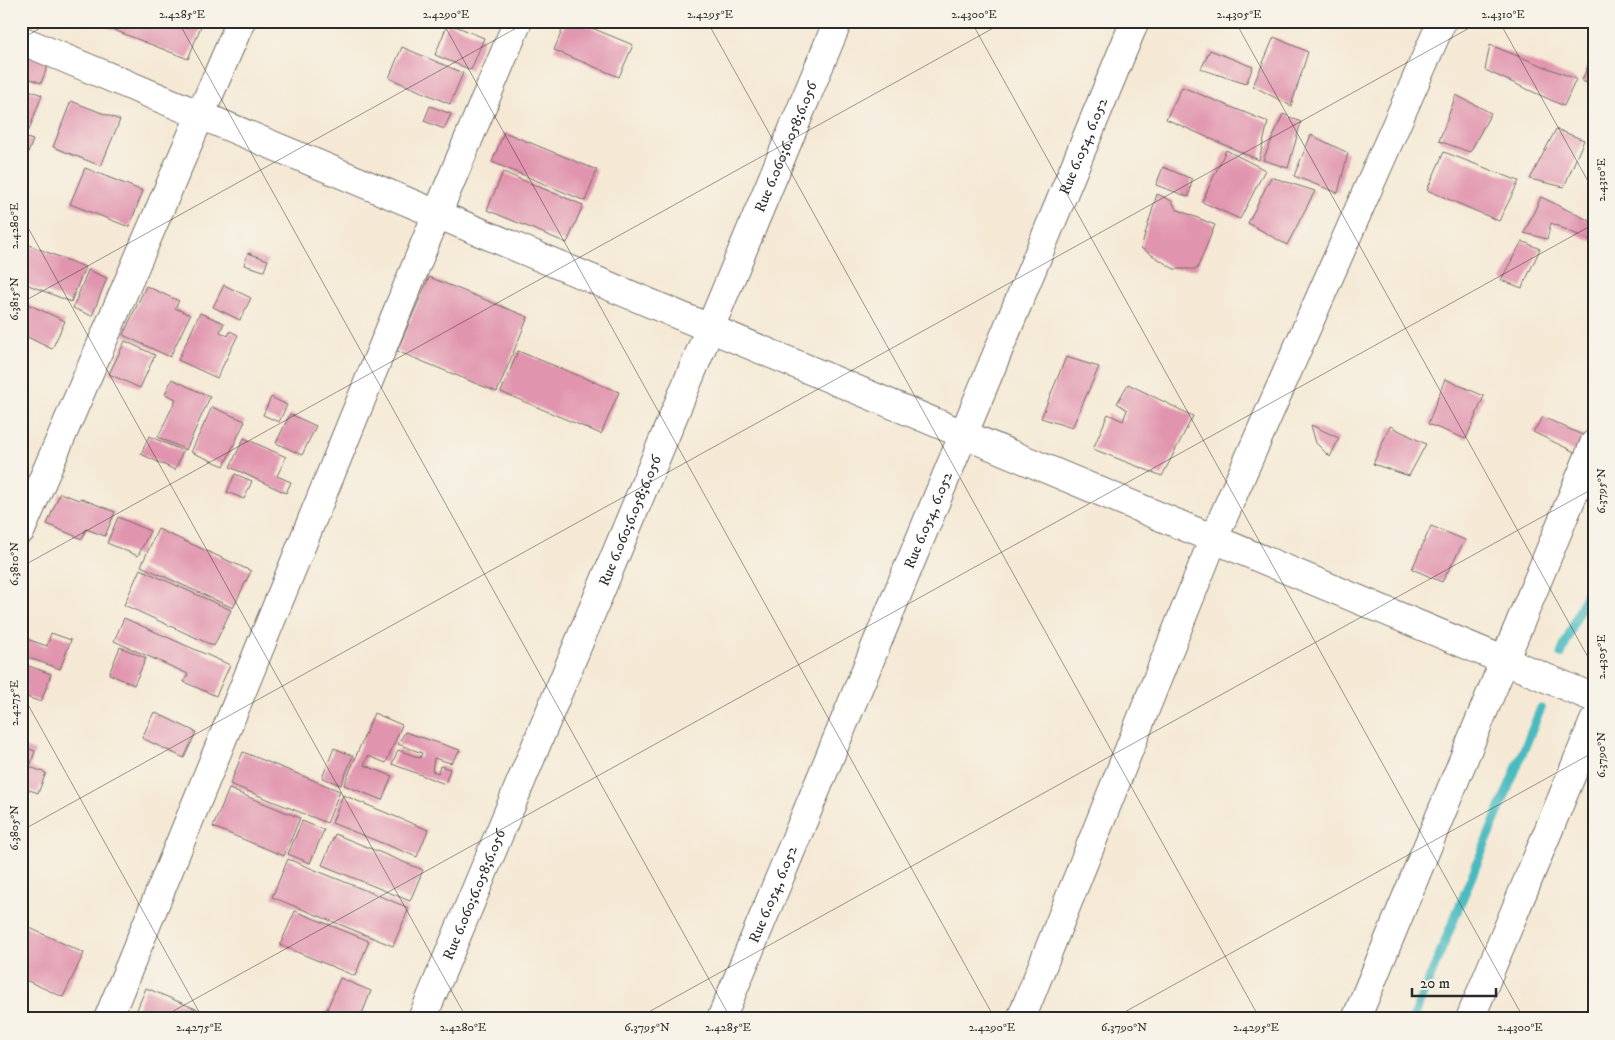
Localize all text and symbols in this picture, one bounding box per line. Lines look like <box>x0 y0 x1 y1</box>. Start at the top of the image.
text: 2.4285°E <box>159 7 206 22</box>
text: 2.4290°E <box>423 7 470 22</box>
text: 2.4295°E <box>687 7 734 22</box>
text: 2.4300°E <box>951 7 997 22</box>
text: 2.4305°E <box>1216 7 1262 22</box>
text: 2.4310°E <box>1481 7 1525 22</box>
street label: Rue 6.060;6.058;6.056 <box>750 78 822 215</box>
street label: Rue 6.054, 6.052 <box>1055 94 1112 198</box>
text: 2.4310°E <box>1594 158 1609 202</box>
text: 2.4280°E <box>7 202 22 249</box>
text: 6.3815°N <box>7 277 22 321</box>
street label: Rue 6.060;6.058;6.056 <box>595 451 666 589</box>
street label: Rue 6.054, 6.052 <box>900 468 957 572</box>
text: 6.3795°N <box>1594 468 1609 514</box>
text: 6.3810°N <box>7 542 22 586</box>
text: 2.4305°E <box>1594 634 1609 680</box>
text: 2.4275°E <box>7 679 22 726</box>
text: 6.3790°N <box>1594 732 1609 778</box>
text: 6.3805°N <box>7 805 22 851</box>
street label: Rue 6.060;6.058;6.056 <box>439 825 511 963</box>
street label: Rue 6.054, 6.052 <box>745 843 802 946</box>
scale bar <box>1412 965 1496 997</box>
text: 20 m <box>1420 974 1450 993</box>
text: 2.4275°E <box>176 1020 223 1035</box>
text: 2.4280°E <box>440 1020 487 1035</box>
text: 6.3795°N <box>624 1020 670 1035</box>
text: 2.4285°E <box>705 1020 752 1035</box>
text: 2.4290°E <box>969 1020 1016 1035</box>
text: 6.3790°N <box>1101 1020 1147 1035</box>
text: 2.4295°E <box>1233 1020 1280 1035</box>
text: 2.4300°E <box>1497 1020 1543 1035</box>

